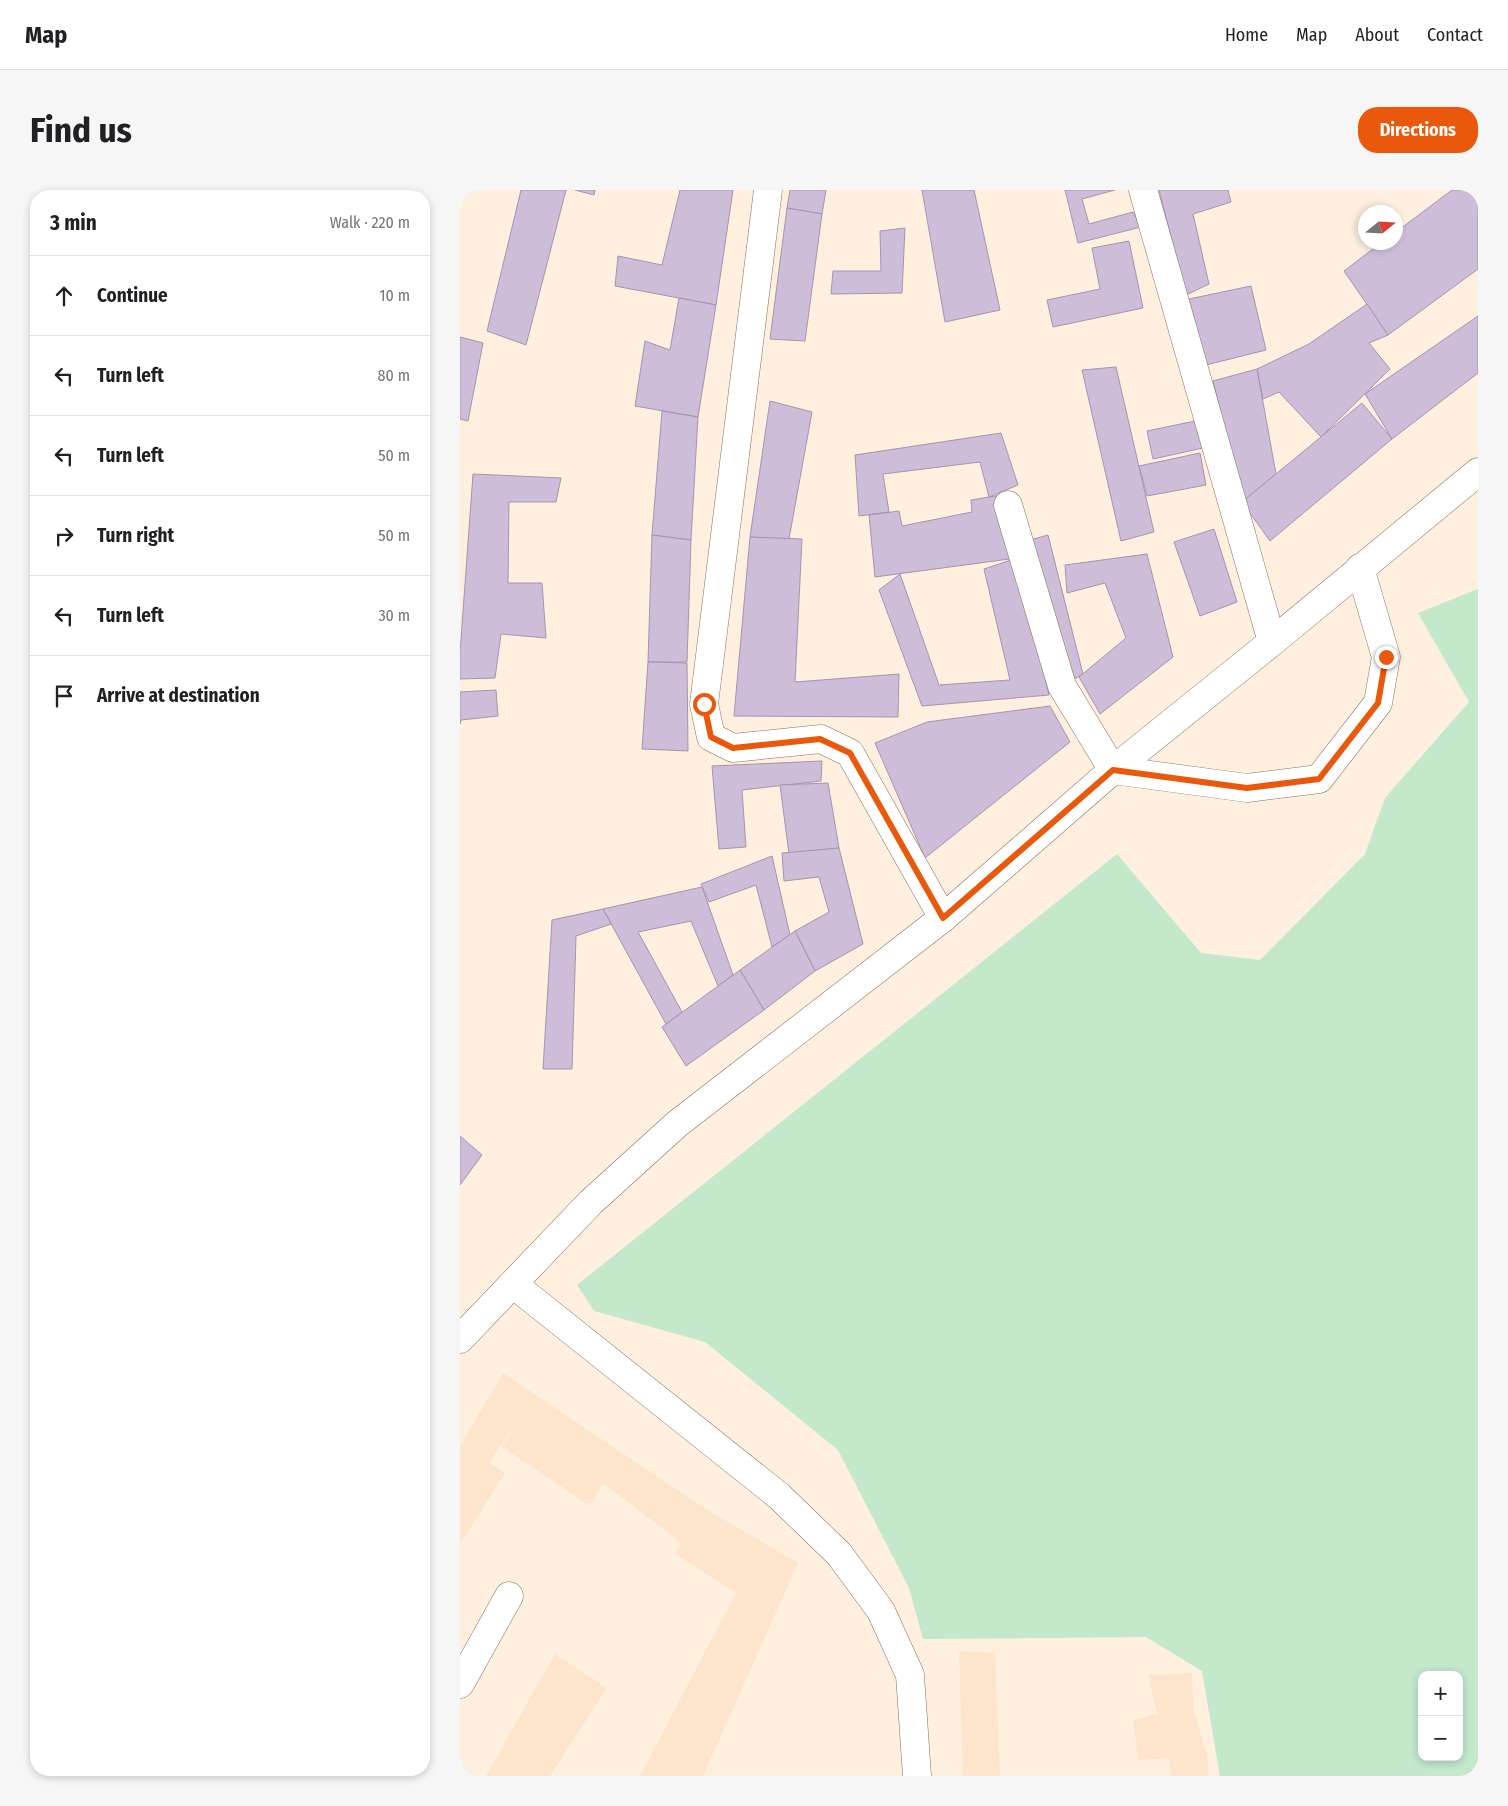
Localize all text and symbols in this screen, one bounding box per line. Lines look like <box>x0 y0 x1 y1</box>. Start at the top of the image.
text: Map <box>25 21 67 49</box>
text: Home <box>1225 24 1268 46</box>
text: Map <box>1296 24 1327 46</box>
text: About <box>1355 24 1399 46</box>
text: Contact <box>1427 24 1483 46</box>
button: Directions <box>1358 107 1478 153</box>
text: Find us <box>30 109 132 151</box>
north arrow <box>1358 205 1403 250</box>
text: 3 min <box>50 210 97 236</box>
text: Walk · 220 m <box>330 213 410 232</box>
icon: ahead <box>50 282 78 310</box>
text: Continue <box>97 284 168 307</box>
text: 10 m <box>379 286 410 305</box>
icon: left <box>50 362 78 390</box>
text: Turn left <box>97 364 164 387</box>
text: 80 m <box>378 366 410 385</box>
icon: left <box>50 442 78 470</box>
text: Turn left <box>97 444 164 467</box>
text: 50 m <box>378 446 410 465</box>
icon: right <box>50 522 78 550</box>
text: Turn right <box>97 524 174 547</box>
text: 50 m <box>378 526 410 545</box>
icon: left <box>50 602 78 630</box>
text: Turn left <box>97 604 164 627</box>
text: 30 m <box>378 606 410 625</box>
route end <box>1375 646 1398 669</box>
icon: arrive <box>50 682 78 710</box>
text: Arrive at destination <box>97 684 260 707</box>
route start <box>693 693 716 716</box>
map controls <box>1418 1671 1463 1761</box>
button: + <box>1418 1671 1463 1716</box>
button: − <box>1418 1716 1463 1761</box>

